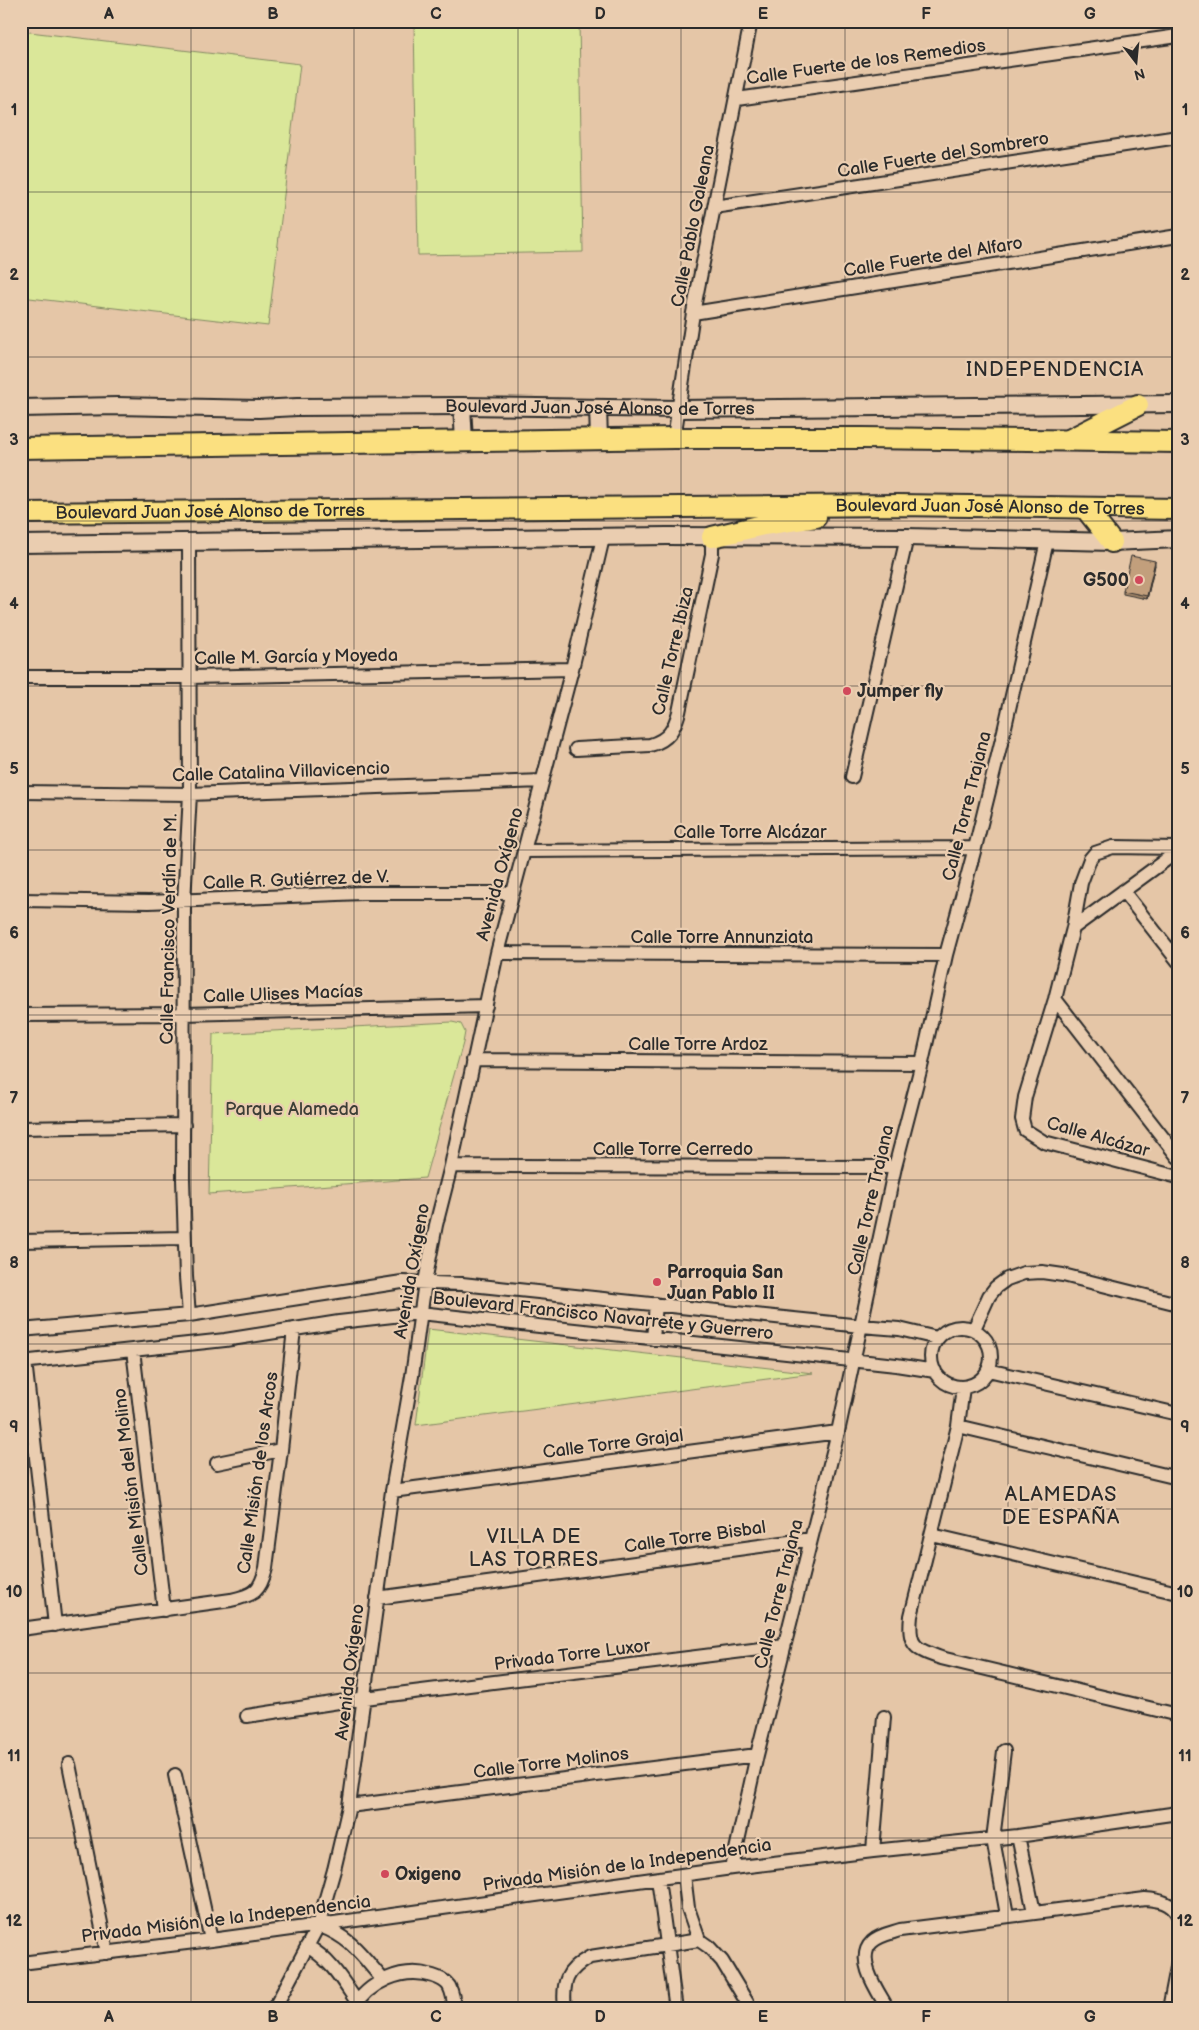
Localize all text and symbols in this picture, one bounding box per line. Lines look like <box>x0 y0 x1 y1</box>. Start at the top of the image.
text: A <box>103 5 114 24</box>
text: B <box>267 5 279 24</box>
text: C <box>430 5 442 24</box>
text: D <box>594 5 606 24</box>
text: E <box>758 5 768 24</box>
text: F <box>921 5 931 24</box>
text: G <box>1084 5 1096 24</box>
street label: Calle Fuerte de los Remedios <box>745 35 987 89</box>
north arrow <box>1112 38 1162 88</box>
text: N <box>1132 64 1147 84</box>
text: 1 <box>11 101 17 120</box>
text: 1 <box>1182 101 1188 120</box>
street label: Calle Fuerte del Sombrero <box>836 128 1050 182</box>
street label: Calle Pablo Galeana <box>667 143 719 309</box>
street label: Calle Fuerte del Alfaro <box>842 232 1024 282</box>
text: 2 <box>9 266 19 285</box>
text: 2 <box>1180 266 1190 285</box>
district label: INDEPENDENCIA <box>966 358 1144 382</box>
street label: Boulevard Juan José Alonso de Torres <box>445 395 755 420</box>
text: 3 <box>9 431 19 450</box>
text: 3 <box>1180 431 1190 450</box>
street label: Boulevard Juan José Alonso de Torres <box>835 494 1145 519</box>
street label: Boulevard Juan José Alonso de Torres <box>55 499 365 523</box>
place label: G500 <box>1083 570 1129 591</box>
marker: G500 <box>1133 574 1145 586</box>
street label: Calle Torre Ibiza <box>648 584 698 718</box>
text: 4 <box>9 595 19 614</box>
text: 4 <box>1180 595 1190 614</box>
street label: Calle M. García y Moyeda <box>194 645 398 669</box>
place label: Jumper fly <box>857 681 944 702</box>
marker: Jumper fly <box>841 685 853 697</box>
street label: Calle Torre Trajana <box>938 729 996 883</box>
street label: Calle Catalina Villavicencio <box>172 758 390 786</box>
text: 5 <box>9 760 19 779</box>
text: 5 <box>1180 760 1190 779</box>
street label: Avenida Oxígeno <box>472 805 528 943</box>
street label: Calle Francisco Verdín de M. <box>156 813 182 1045</box>
street label: Calle Torre Alcázar <box>674 822 827 843</box>
street label: Calle R. Gutiérrez de V. <box>202 866 390 894</box>
text: 6 <box>9 924 19 943</box>
text: 6 <box>1180 924 1190 943</box>
street label: Calle Torre Annunziata <box>631 927 813 948</box>
street label: Calle Ulises Macías <box>203 981 363 1007</box>
street label: Calle Torre Ardoz <box>628 1034 768 1055</box>
text: 7 <box>10 1089 19 1108</box>
text: 7 <box>1181 1089 1190 1108</box>
park label: Parque Alameda <box>225 1099 359 1120</box>
street label: Calle Alcázar <box>1044 1112 1152 1162</box>
street label: Calle Torre Trajana <box>843 1123 899 1277</box>
street label: Calle Torre Cerredo <box>593 1139 753 1160</box>
street label: Avenida Oxígeno <box>390 1202 434 1340</box>
text: 8 <box>9 1254 19 1273</box>
text: 8 <box>1180 1254 1190 1273</box>
place label: Parroquia San Juan Pablo II <box>667 1262 783 1304</box>
marker: Parroquia San Juan Pablo II <box>651 1276 663 1288</box>
street label: Boulevard Francisco Navarrete y Guerrero <box>432 1288 774 1344</box>
street label: Calle Misión de los Arcos <box>233 1370 283 1576</box>
street label: Calle Misión del Molino <box>109 1387 153 1577</box>
text: 9 <box>9 1418 19 1437</box>
text: 9 <box>1180 1418 1190 1437</box>
street label: Calle Torre Grajal <box>541 1425 685 1463</box>
district label: ALAMEDAS DE ESPAÑA <box>1002 1483 1120 1530</box>
street label: Calle Torre Bisbal <box>623 1517 767 1557</box>
street label: Calle Torre Trajana <box>750 1517 808 1671</box>
district label: VILLA DE LAS TORRES <box>469 1525 599 1572</box>
text: 10 <box>6 1583 22 1602</box>
text: 10 <box>1177 1583 1193 1602</box>
street label: Avenida Oxígeno <box>331 1603 369 1741</box>
street label: Privada Torre Luxor <box>493 1635 652 1675</box>
street label: Calle Torre Molinos <box>472 1743 630 1783</box>
text: 11 <box>7 1747 21 1766</box>
text: 11 <box>1178 1747 1192 1766</box>
street label: Privada Misión de la Independencia <box>481 1834 773 1896</box>
place label: Oxigeno <box>395 1864 461 1885</box>
marker: Oxigeno <box>379 1868 391 1880</box>
street label: Privada Misión de la Independencia <box>80 1891 372 1947</box>
text: 12 <box>6 1912 23 1931</box>
text: 12 <box>1177 1912 1194 1931</box>
text: A <box>103 2008 114 2027</box>
text: B <box>267 2008 279 2027</box>
text: C <box>430 2008 442 2027</box>
text: D <box>594 2008 606 2027</box>
text: E <box>758 2008 768 2027</box>
text: F <box>921 2008 931 2027</box>
text: G <box>1084 2008 1096 2027</box>

